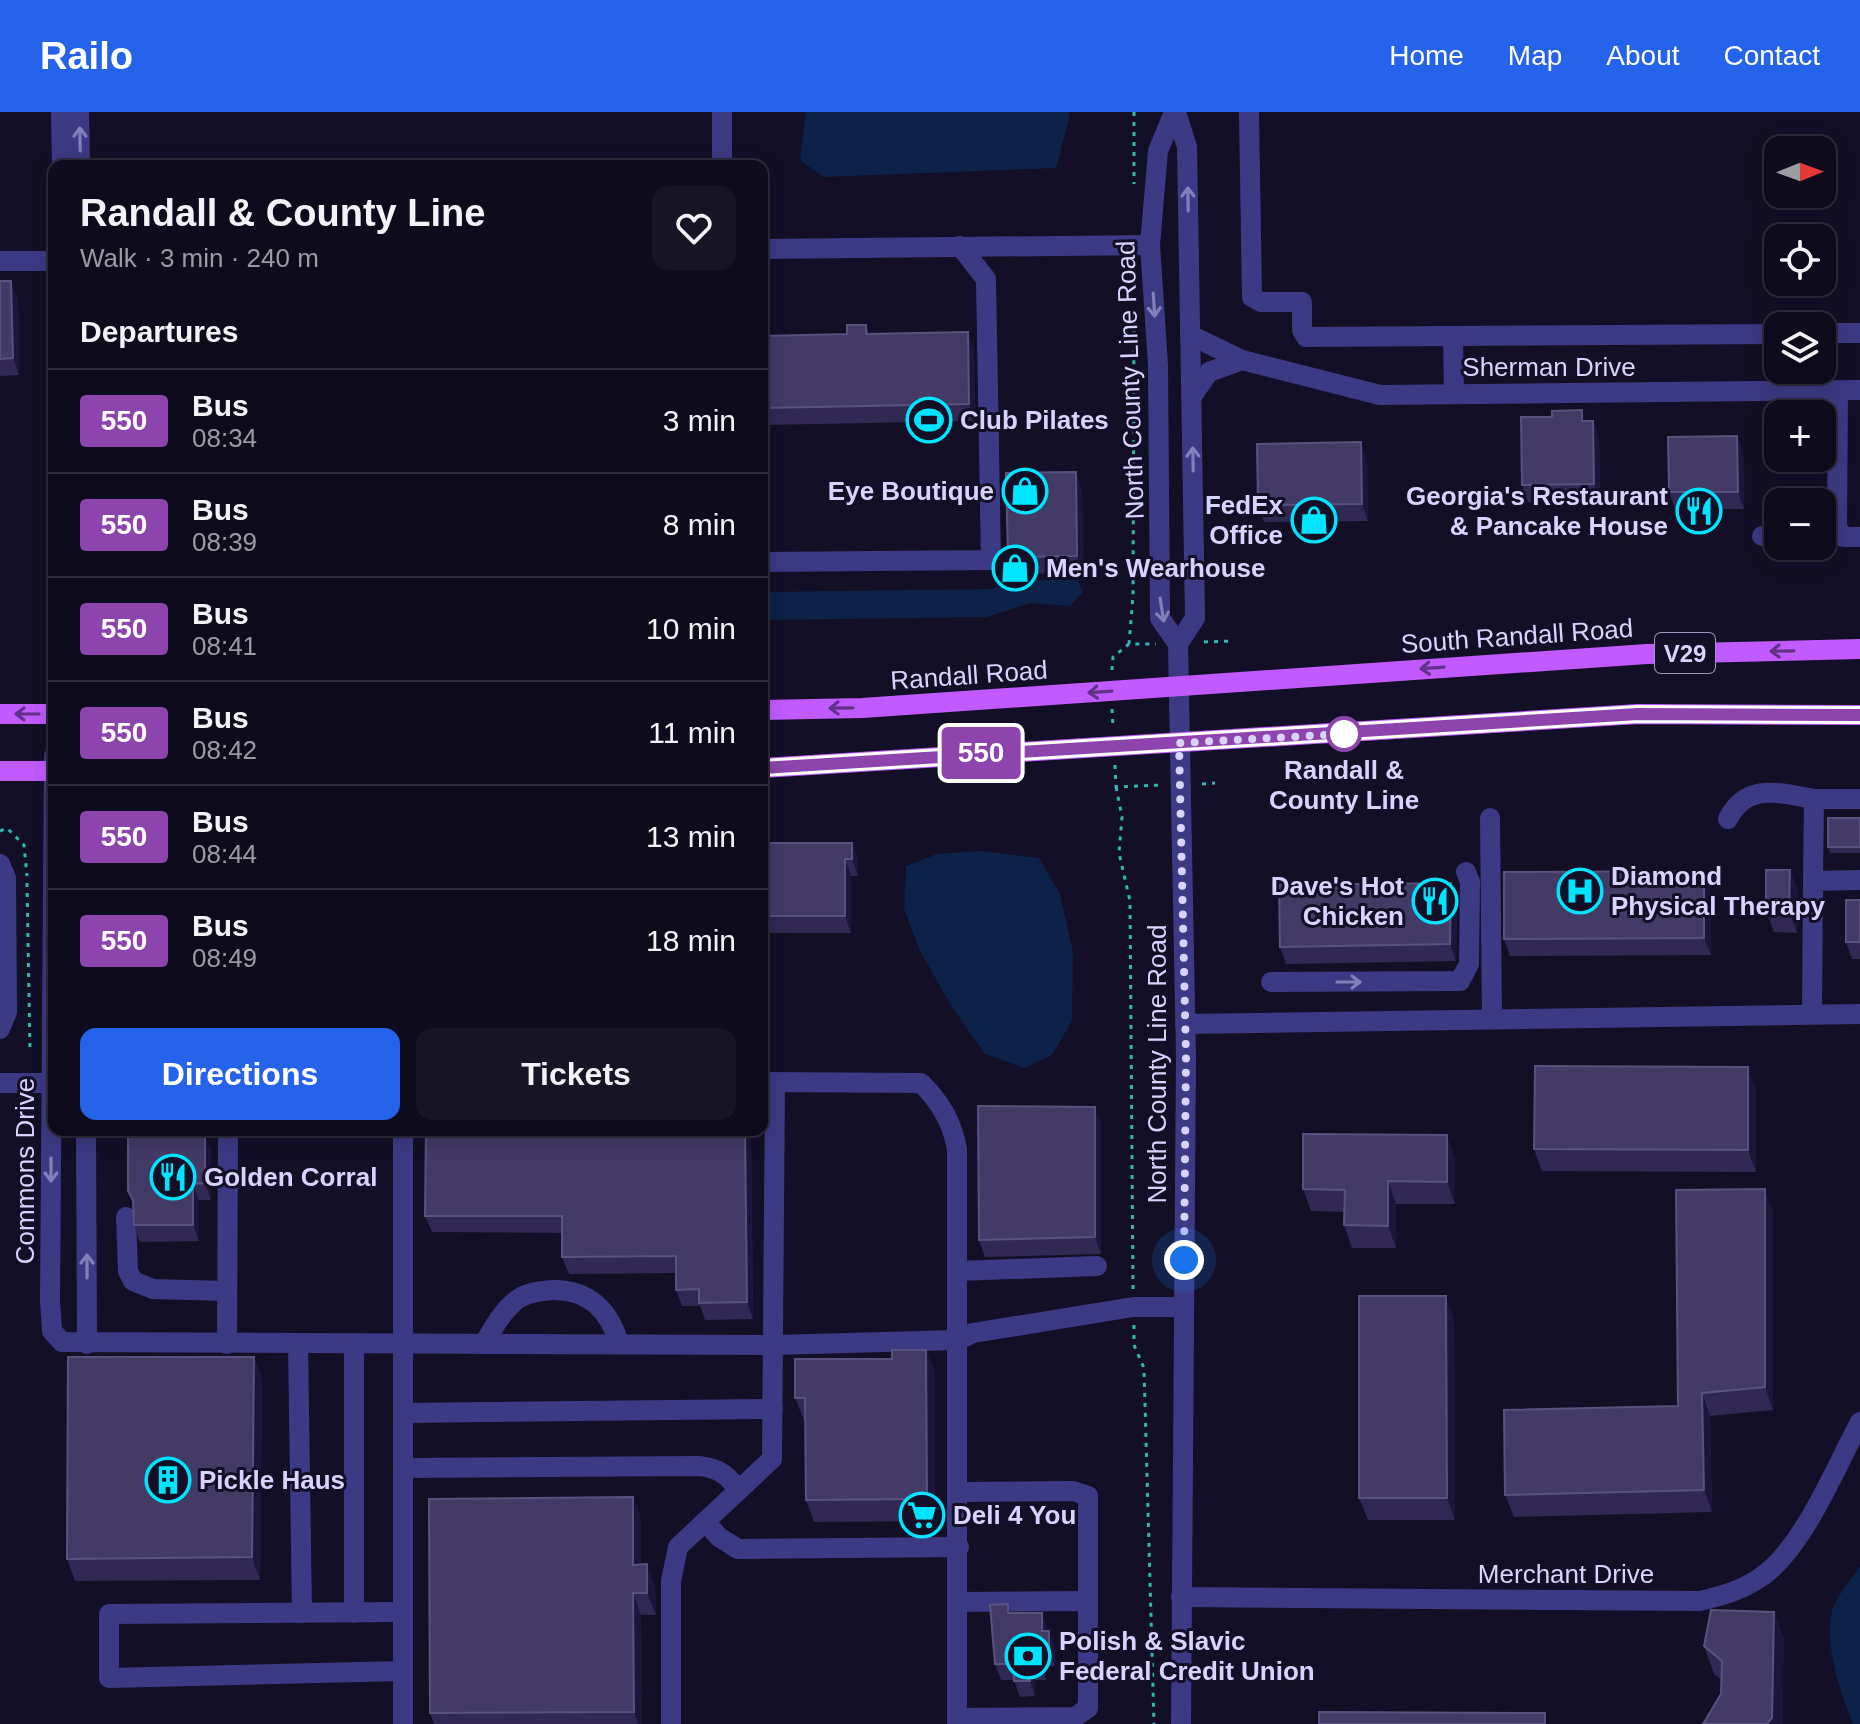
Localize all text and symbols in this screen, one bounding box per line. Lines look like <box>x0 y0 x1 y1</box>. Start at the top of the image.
text: Railo <box>40 35 133 77</box>
text: Home <box>1389 40 1464 71</box>
text: Map <box>1508 40 1562 71</box>
text: About <box>1606 40 1680 71</box>
text: Contact <box>1724 40 1820 71</box>
one-way arrow <box>72 126 87 153</box>
north arrow <box>1764 136 1836 208</box>
map controls <box>1764 136 1836 560</box>
button: heart <box>652 186 736 270</box>
one-way arrow <box>1181 186 1196 213</box>
text: Randall & County Line <box>80 192 485 234</box>
button: locate <box>1764 224 1836 296</box>
street label: North County Line Road <box>1110 240 1150 520</box>
text: Walk · 3 min · 240 m <box>80 243 319 273</box>
one-way arrow <box>1147 291 1162 318</box>
button: layers <box>1764 312 1836 384</box>
text: Departures <box>80 315 238 348</box>
street label: Sherman Drive <box>1462 352 1636 382</box>
text: Bus <box>192 389 249 422</box>
sports icon: Club Pilates <box>905 396 953 444</box>
button: + <box>1764 400 1836 472</box>
text: 3 min <box>663 404 736 437</box>
text: 550 <box>101 405 147 436</box>
place label: Club Pilates <box>960 405 1109 435</box>
text: 08:34 <box>192 423 257 453</box>
one-way arrow <box>1186 446 1201 473</box>
shop icon: Eye Boutique <box>1001 467 1049 515</box>
place label: Eye Boutique <box>828 476 994 506</box>
place label: Georgia's Restaurant & Pancake House <box>1406 481 1668 541</box>
restaurant icon: Georgia's Restaurant & Pancake House <box>1675 487 1723 535</box>
button: − <box>1764 488 1836 560</box>
place label: FedEx Office <box>1205 490 1284 550</box>
text: Bus <box>192 493 249 526</box>
shop icon: FedEx Office <box>1290 496 1338 544</box>
text: 8 min <box>663 508 736 541</box>
text: 550 <box>101 509 147 540</box>
text: 08:39 <box>192 527 257 557</box>
shop icon: Men's Wearhouse <box>991 544 1039 592</box>
place label: Men's Wearhouse <box>1046 553 1266 583</box>
text: Bus <box>192 597 249 630</box>
one-way arrow <box>1156 597 1171 623</box>
text: 10 min <box>646 612 736 645</box>
text: 550 <box>101 613 147 644</box>
street label: South Randall Road <box>1400 613 1634 659</box>
text: 08:41 <box>192 631 257 661</box>
road number: V29 <box>1655 633 1715 673</box>
one-way arrow <box>1769 643 1796 658</box>
street label: Randall Road <box>889 655 1049 695</box>
one-way arrow <box>1419 661 1446 676</box>
one-way arrow <box>1087 685 1114 700</box>
text: Bus <box>192 701 249 734</box>
one-way arrow <box>828 701 855 716</box>
one-way arrow <box>14 706 41 722</box>
text: 11 min <box>648 716 736 749</box>
text: 550 <box>101 717 147 748</box>
marker: Randall & County Line <box>1327 717 1361 751</box>
line badge: 550 <box>935 727 1027 779</box>
text: 08:42 <box>192 735 257 765</box>
text: 550 <box>958 737 1004 768</box>
place label: Randall & County Line <box>1269 755 1419 815</box>
text: Bus <box>192 805 249 838</box>
text: 13 min <box>646 820 736 853</box>
text: 550 <box>101 821 147 852</box>
text: 08:44 <box>192 839 257 869</box>
place label: Diamond Physical Therapy <box>1611 861 1825 921</box>
hospital icon: Diamond Physical Therapy <box>1556 867 1604 915</box>
place label: Dave's Hot Chicken <box>1271 871 1404 931</box>
restaurant icon: Dave's Hot Chicken <box>1411 877 1459 925</box>
text: Bus <box>192 909 249 942</box>
text: 18 min <box>646 924 736 957</box>
text: 550 <box>101 925 147 956</box>
street label: North County Line Road <box>1142 925 1172 1203</box>
text: 08:49 <box>192 943 257 973</box>
one-way arrow <box>1335 974 1362 990</box>
button: Directions <box>80 1028 400 1120</box>
button: Tickets <box>416 1028 736 1120</box>
street label: Commons Drive <box>10 1078 40 1264</box>
restaurant icon: Golden Corral <box>149 1153 197 1201</box>
one-way arrow <box>43 1156 59 1183</box>
place label: Golden Corral <box>204 1162 377 1192</box>
your location <box>1164 1240 1204 1280</box>
one-way arrow <box>79 1253 95 1280</box>
building icon: Pickle Haus <box>144 1456 192 1504</box>
place label: Pickle Haus <box>199 1465 345 1495</box>
supermarket icon: Deli 4 You <box>898 1491 946 1539</box>
place label: Deli 4 You <box>953 1500 1076 1530</box>
street label: Merchant Drive <box>1478 1559 1654 1589</box>
place label: Polish & Slavic Federal Credit Union <box>1059 1626 1315 1686</box>
bank icon: Polish & Slavic Federal Credit Union <box>1004 1632 1052 1680</box>

